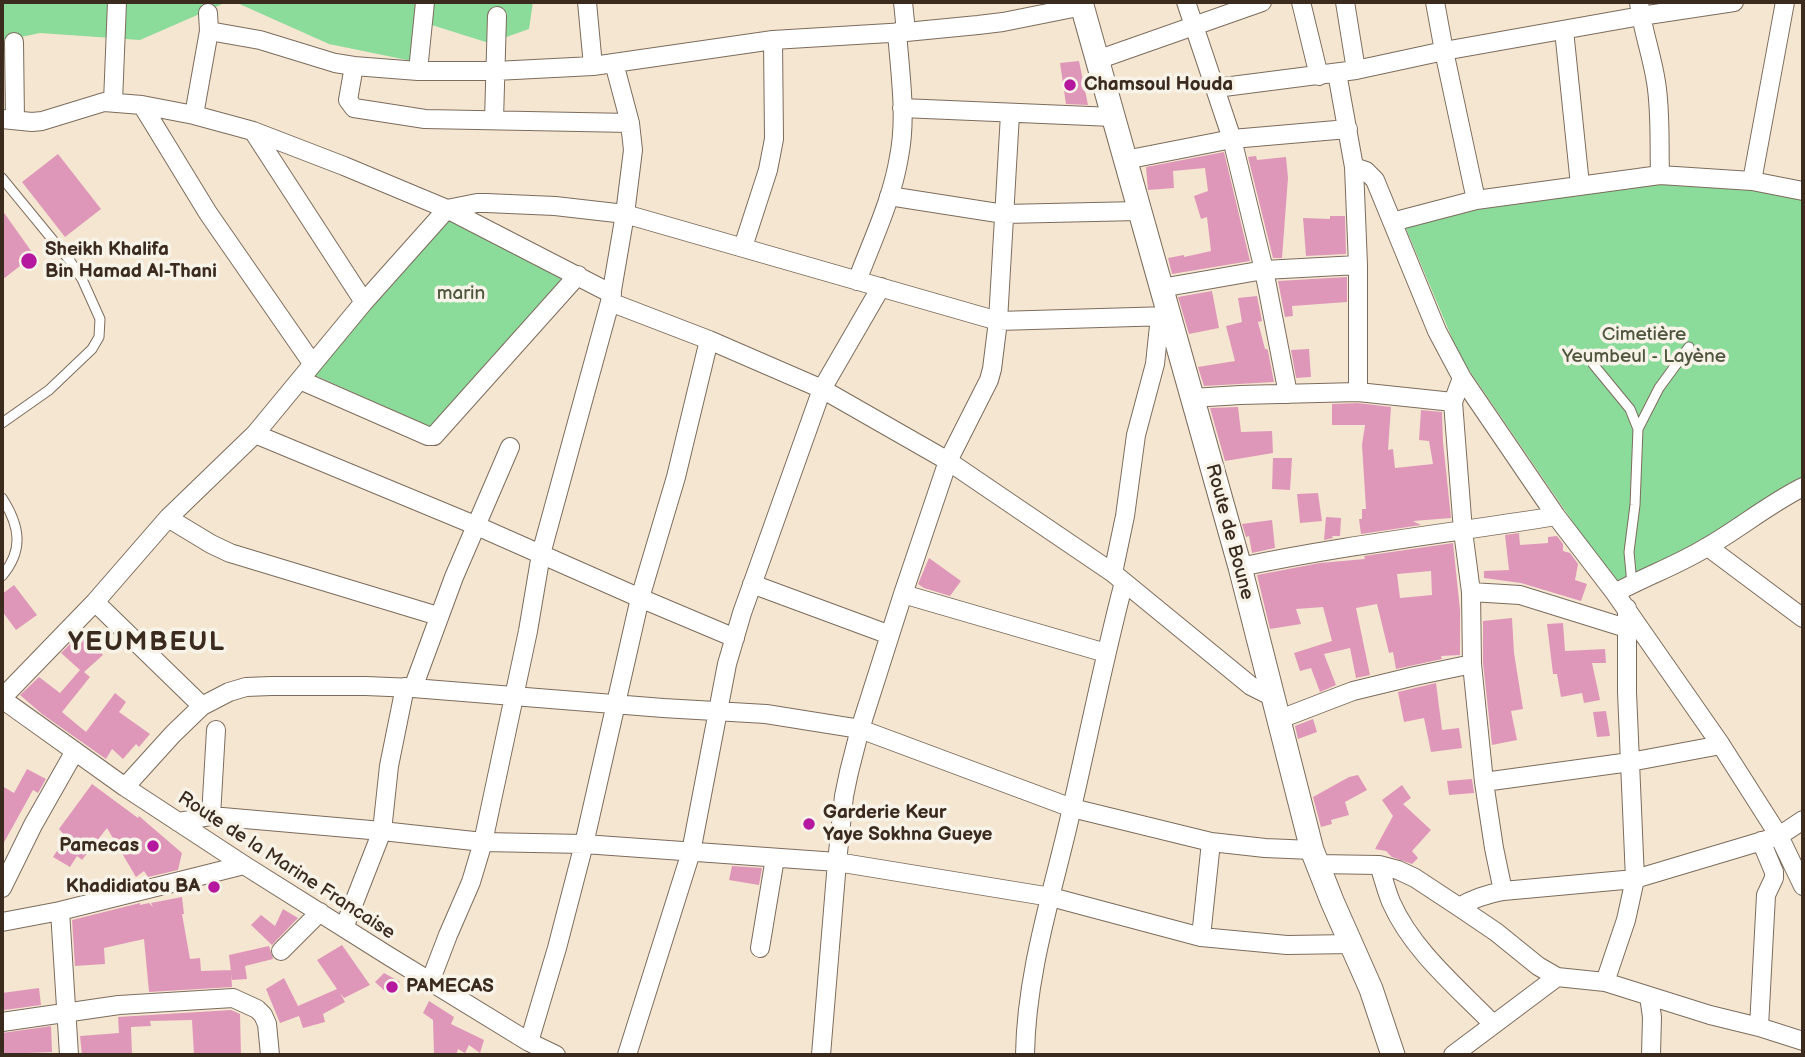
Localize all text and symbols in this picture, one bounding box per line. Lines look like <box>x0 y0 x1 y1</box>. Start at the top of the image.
place label: Chamsoul Houda <box>1084 74 1233 96</box>
marker: Chamsoul Houda <box>1062 77 1078 93</box>
place label: Sheikh Khalifa Bin Hamad Al-Thani <box>45 239 217 283</box>
marker: Sheikh Khalifa Bin Hamad Al-Thani <box>19 251 39 271</box>
park label: marin <box>437 283 485 305</box>
park label: Cimetière Yeumbeul - Layène <box>1562 324 1726 368</box>
street label: Route de Boune <box>1200 462 1258 602</box>
district label: YEUMBEUL <box>69 627 225 659</box>
street label: Route de la Marine Francaise <box>173 787 399 945</box>
place label: Garderie Keur Yaye Sokhna Gueye <box>823 802 993 846</box>
marker: Garderie Keur Yaye Sokhna Gueye <box>801 816 817 832</box>
place label: Pamecas <box>59 835 139 857</box>
marker: Pamecas <box>145 838 161 854</box>
place label: Khadidiatou BA <box>66 876 200 898</box>
marker: Khadidiatou BA <box>206 879 222 895</box>
place label: PAMECAS <box>406 976 494 998</box>
marker: PAMECAS <box>384 979 400 995</box>

